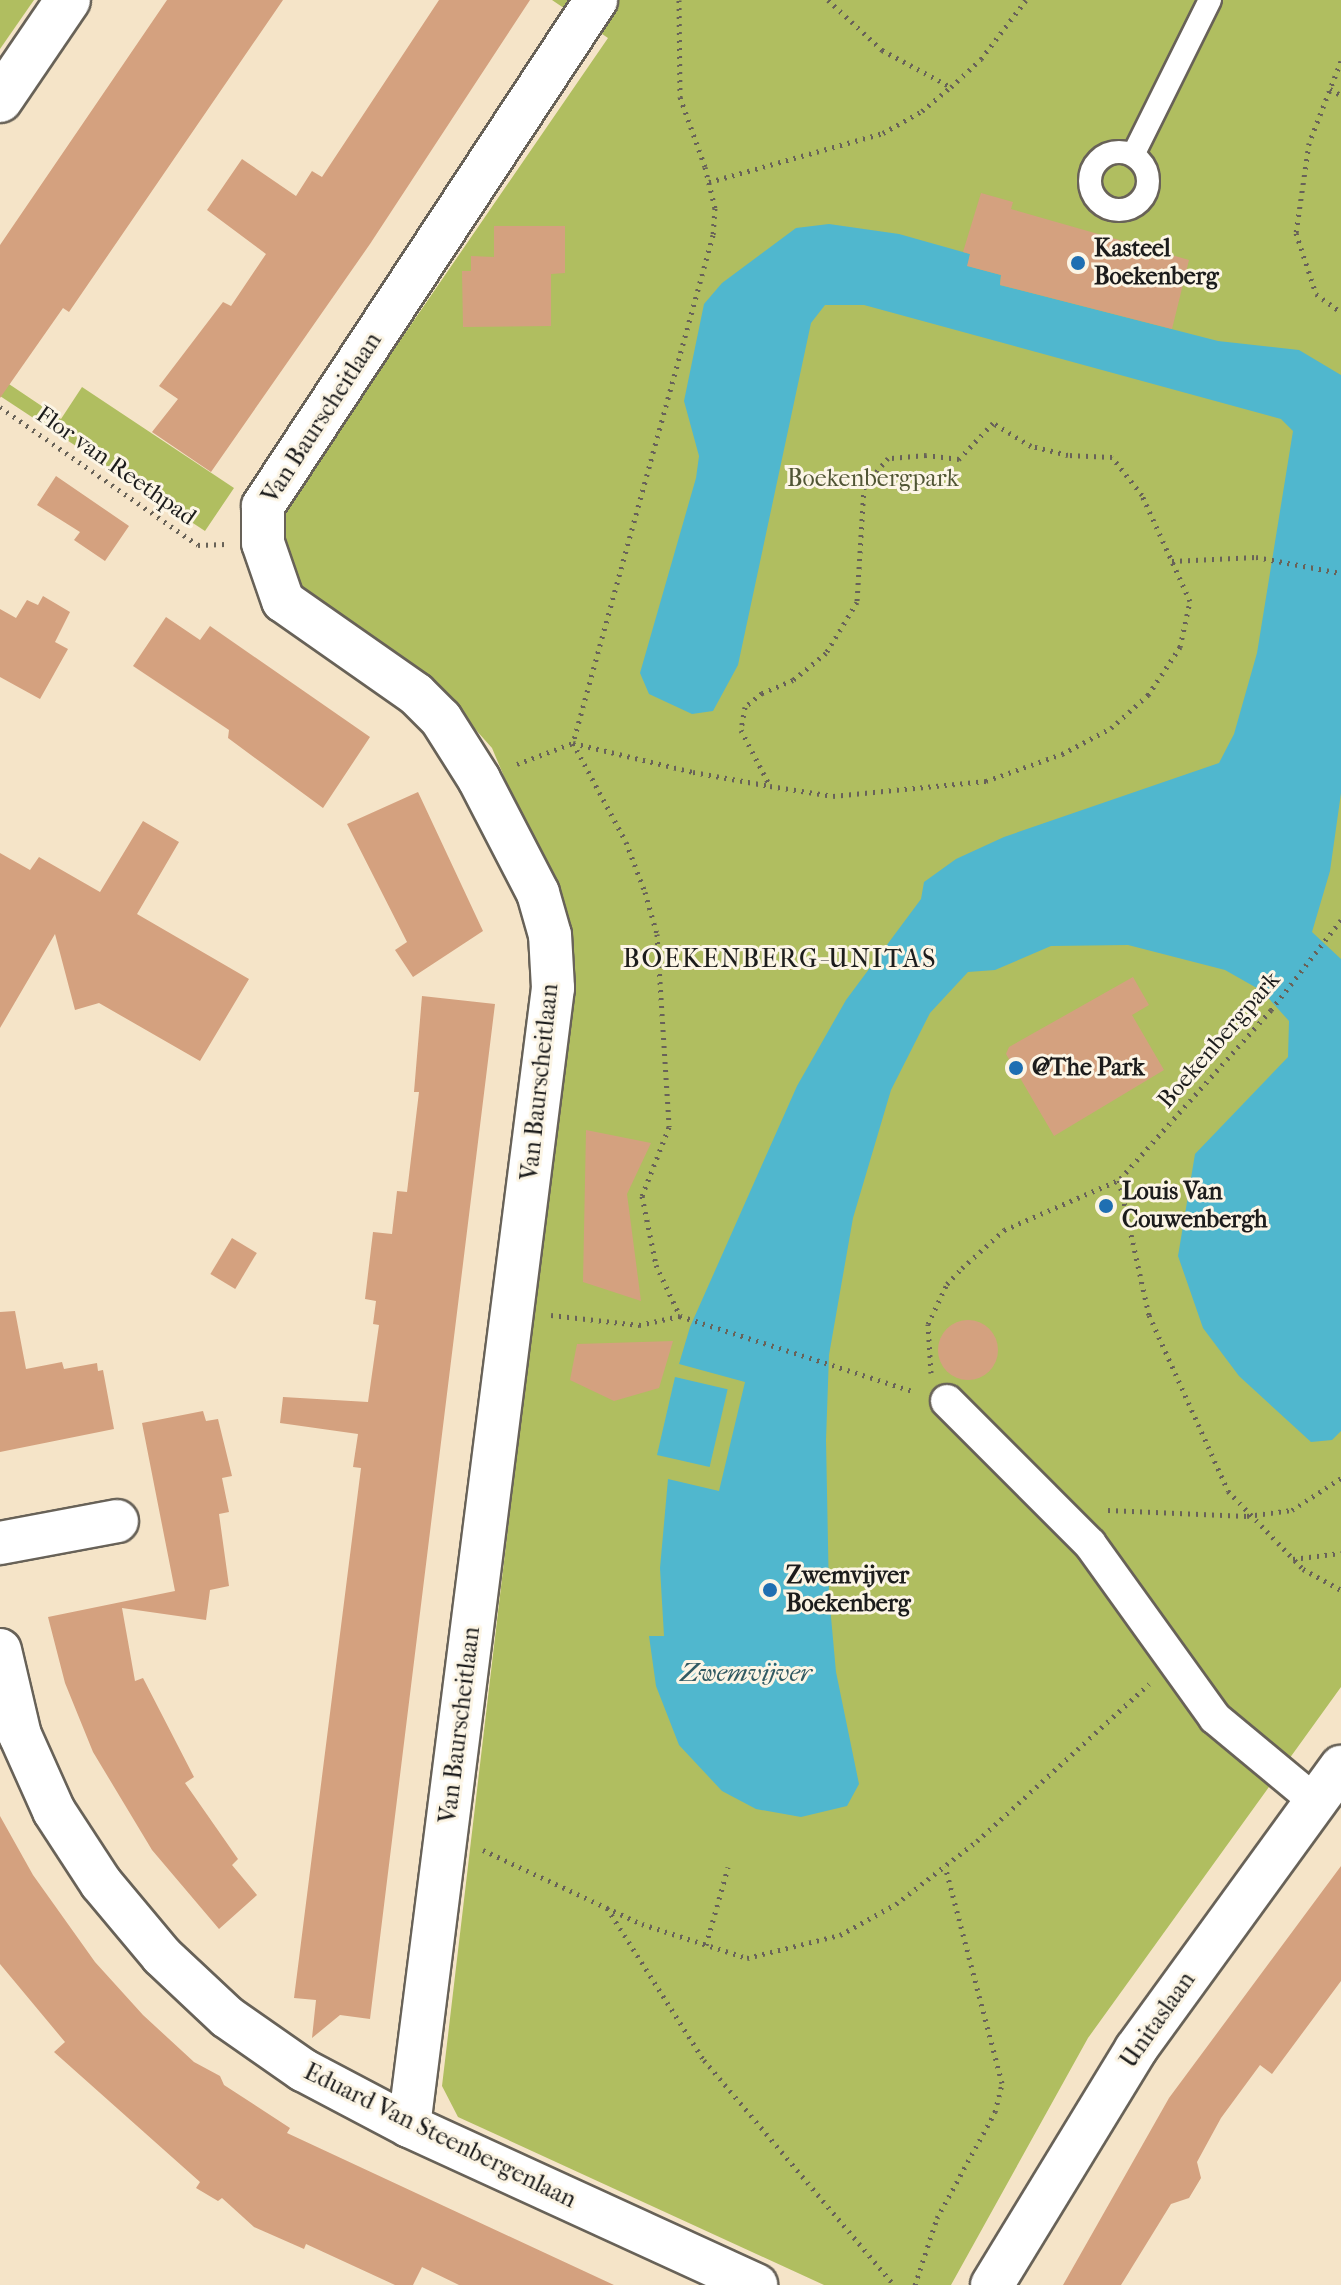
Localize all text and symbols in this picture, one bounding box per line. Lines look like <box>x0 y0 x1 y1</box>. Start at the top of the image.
place label: Kasteel Boekenberg <box>1094 235 1219 291</box>
marker: Kasteel Boekenberg <box>1069 254 1087 272</box>
street label: Van Baurscheitlaan <box>256 327 388 509</box>
street label: Flor van Reethpad <box>30 400 202 532</box>
park label: Boekenbergpark <box>787 465 959 493</box>
district label: BOEKENBERG-UNITAS <box>623 943 937 975</box>
street label: Boekenbergpark <box>1152 966 1286 1114</box>
street label: Van Baurscheitlaan <box>515 982 565 1182</box>
place label: @The Park <box>1032 1054 1145 1082</box>
marker: @The Park <box>1007 1059 1025 1077</box>
place label: Louis Van Couwenbergh <box>1122 1178 1267 1234</box>
marker: Louis Van Couwenbergh <box>1097 1197 1115 1215</box>
place label: Zwemvijver Boekenberg <box>786 1562 911 1618</box>
marker: Zwemvijver Boekenberg <box>761 1581 779 1599</box>
street label: Van Baurscheitlaan <box>434 1625 486 1825</box>
water label: Zwemvijver <box>680 1657 812 1689</box>
street label: Unitaslaan <box>1114 1966 1202 2074</box>
street label: Eduard Van Steenbergenlaan <box>299 2057 581 2215</box>

